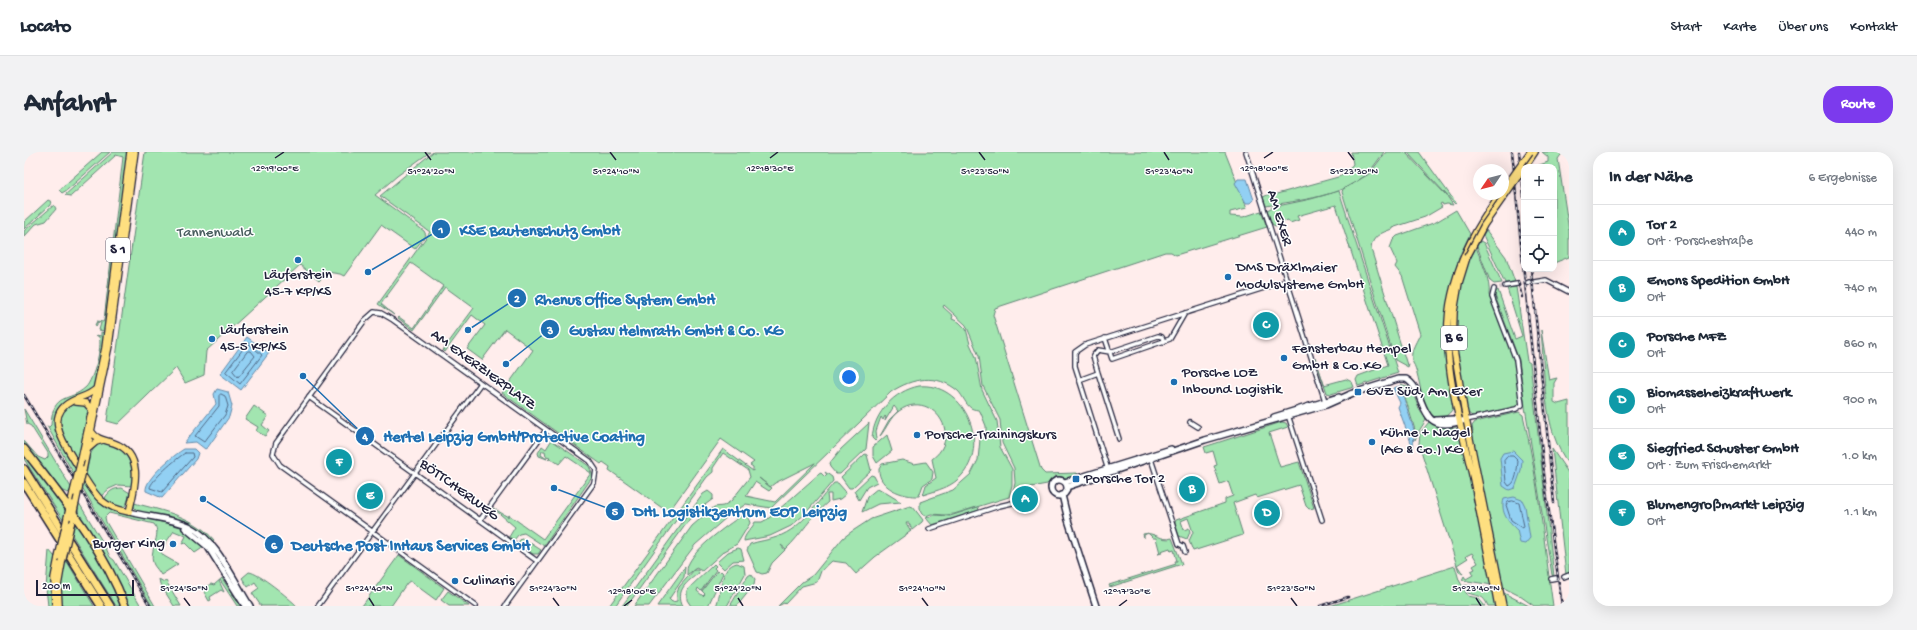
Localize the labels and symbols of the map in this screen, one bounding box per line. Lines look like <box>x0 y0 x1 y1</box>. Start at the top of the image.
text: 12°19'00"E <box>251 163 299 175</box>
text: 12°18'30"E <box>746 163 794 175</box>
text: 12°18'00"E <box>1239 163 1288 175</box>
north arrow <box>1473 164 1509 200</box>
text: 51°24'20"N <box>407 166 455 178</box>
text: 51°24'10"N <box>593 166 640 178</box>
text: 51°23'50"N <box>961 166 1009 178</box>
text: 51°23'40"N <box>1145 166 1193 178</box>
text: 51°23'30"N <box>1330 166 1378 178</box>
street label: AM EXER <box>1262 188 1296 249</box>
callout: KSE Bautenschutz GmbH <box>431 215 628 243</box>
text: KSE Bautenschutz GmbH <box>459 223 621 242</box>
park label: Tannenwald <box>176 224 254 242</box>
text: 1 <box>438 224 444 238</box>
road number: S 1 <box>106 238 130 262</box>
marker: Läuferstein 45-7 KP/KS <box>293 255 303 265</box>
place label: DMS Dräxlmaier Modulsysteme GmbH <box>1235 259 1365 294</box>
place label: Läuferstein 45-7 KP/KS <box>264 266 332 301</box>
marker: DMS Dräxlmaier Modulsysteme GmbH <box>1223 272 1233 282</box>
callout: Rhenus Office System GmbH <box>507 284 723 312</box>
text: Rhenus Office System GmbH <box>534 291 716 311</box>
text: 2 <box>514 293 520 307</box>
pin: C <box>1253 310 1279 340</box>
callout: Gustav Helmrath GmbH & Co. KG <box>540 315 791 343</box>
place label: Läuferstein 45-5 KP/KS <box>220 321 288 356</box>
text: Gustav Helmrath GmbH & Co. KG <box>569 323 784 342</box>
text: 3 <box>546 325 553 339</box>
street label: AM EXERZIERPLATZ <box>427 326 539 414</box>
road number: B 6 <box>1441 326 1467 350</box>
marker: Läuferstein 45-5 KP/KS <box>207 334 217 344</box>
place label: Fensterbau Hempel GmbH & Co.KG <box>1291 340 1411 375</box>
marker: Fensterbau Hempel GmbH & Co.KG <box>1279 353 1289 363</box>
place label: Porsche LOZ Inbound Logistik <box>1181 364 1283 399</box>
your location <box>839 367 859 387</box>
marker: Porsche LOZ Inbound Logistik <box>1169 377 1179 387</box>
place label: GVZ Süd, Am Exer <box>1366 383 1483 401</box>
marker: GVZ Süd, Am Exer <box>1353 387 1363 397</box>
callout: Hertel Leipzig GmbH/Protective Coating <box>355 422 653 450</box>
place label: Kühne + Nagel (AG & Co.) KG <box>1380 424 1470 459</box>
place label: Porsche-Trainingskurs <box>924 426 1057 444</box>
text: Hertel Leipzig GmbH/Protective Coating <box>383 429 645 448</box>
marker: Porsche-Trainingskurs <box>912 430 922 440</box>
text: 4 <box>361 431 368 445</box>
marker: Kühne + Nagel (AG & Co.) KG <box>1367 437 1377 447</box>
pin: F <box>326 447 352 477</box>
street label: BÖTTCHERWEG <box>415 455 503 525</box>
place label: Porsche Tor 2 <box>1083 470 1165 488</box>
marker: Porsche Tor 2 <box>1071 474 1081 484</box>
pin: B <box>1179 474 1205 504</box>
pin: E <box>357 481 383 511</box>
pin: A <box>1012 484 1038 514</box>
callout: DHL Logistikzentrum EOP Leipzig <box>605 497 855 525</box>
pin: D <box>1254 498 1280 528</box>
text: DHL Logistikzentrum EOP Leipzig <box>631 504 847 523</box>
text: 5 <box>612 506 619 520</box>
callout: Deutsche Post InHaus Services GmbH <box>264 530 539 558</box>
place label: Burger King <box>92 535 165 553</box>
text: Deutsche Post InHaus Services GmbH <box>290 538 531 557</box>
marker: Burger King <box>168 539 178 549</box>
text: 6 <box>271 540 278 554</box>
place label: Culinaris <box>463 572 515 590</box>
marker: Culinaris <box>450 576 460 586</box>
scale bar <box>36 578 134 597</box>
text: 51°24'50"N <box>160 583 208 595</box>
text: 51°24'40"N <box>345 583 393 595</box>
text: 51°24'30"N <box>529 583 577 595</box>
text: 51°24'20"N <box>714 583 762 595</box>
text: 51°24'10"N <box>899 583 946 595</box>
text: 51°23'50"N <box>1267 583 1315 595</box>
text: 51°23'40"N <box>1452 583 1500 595</box>
text: 12°18'00"E <box>607 586 656 598</box>
text: 12°17'30"E <box>1103 586 1151 598</box>

